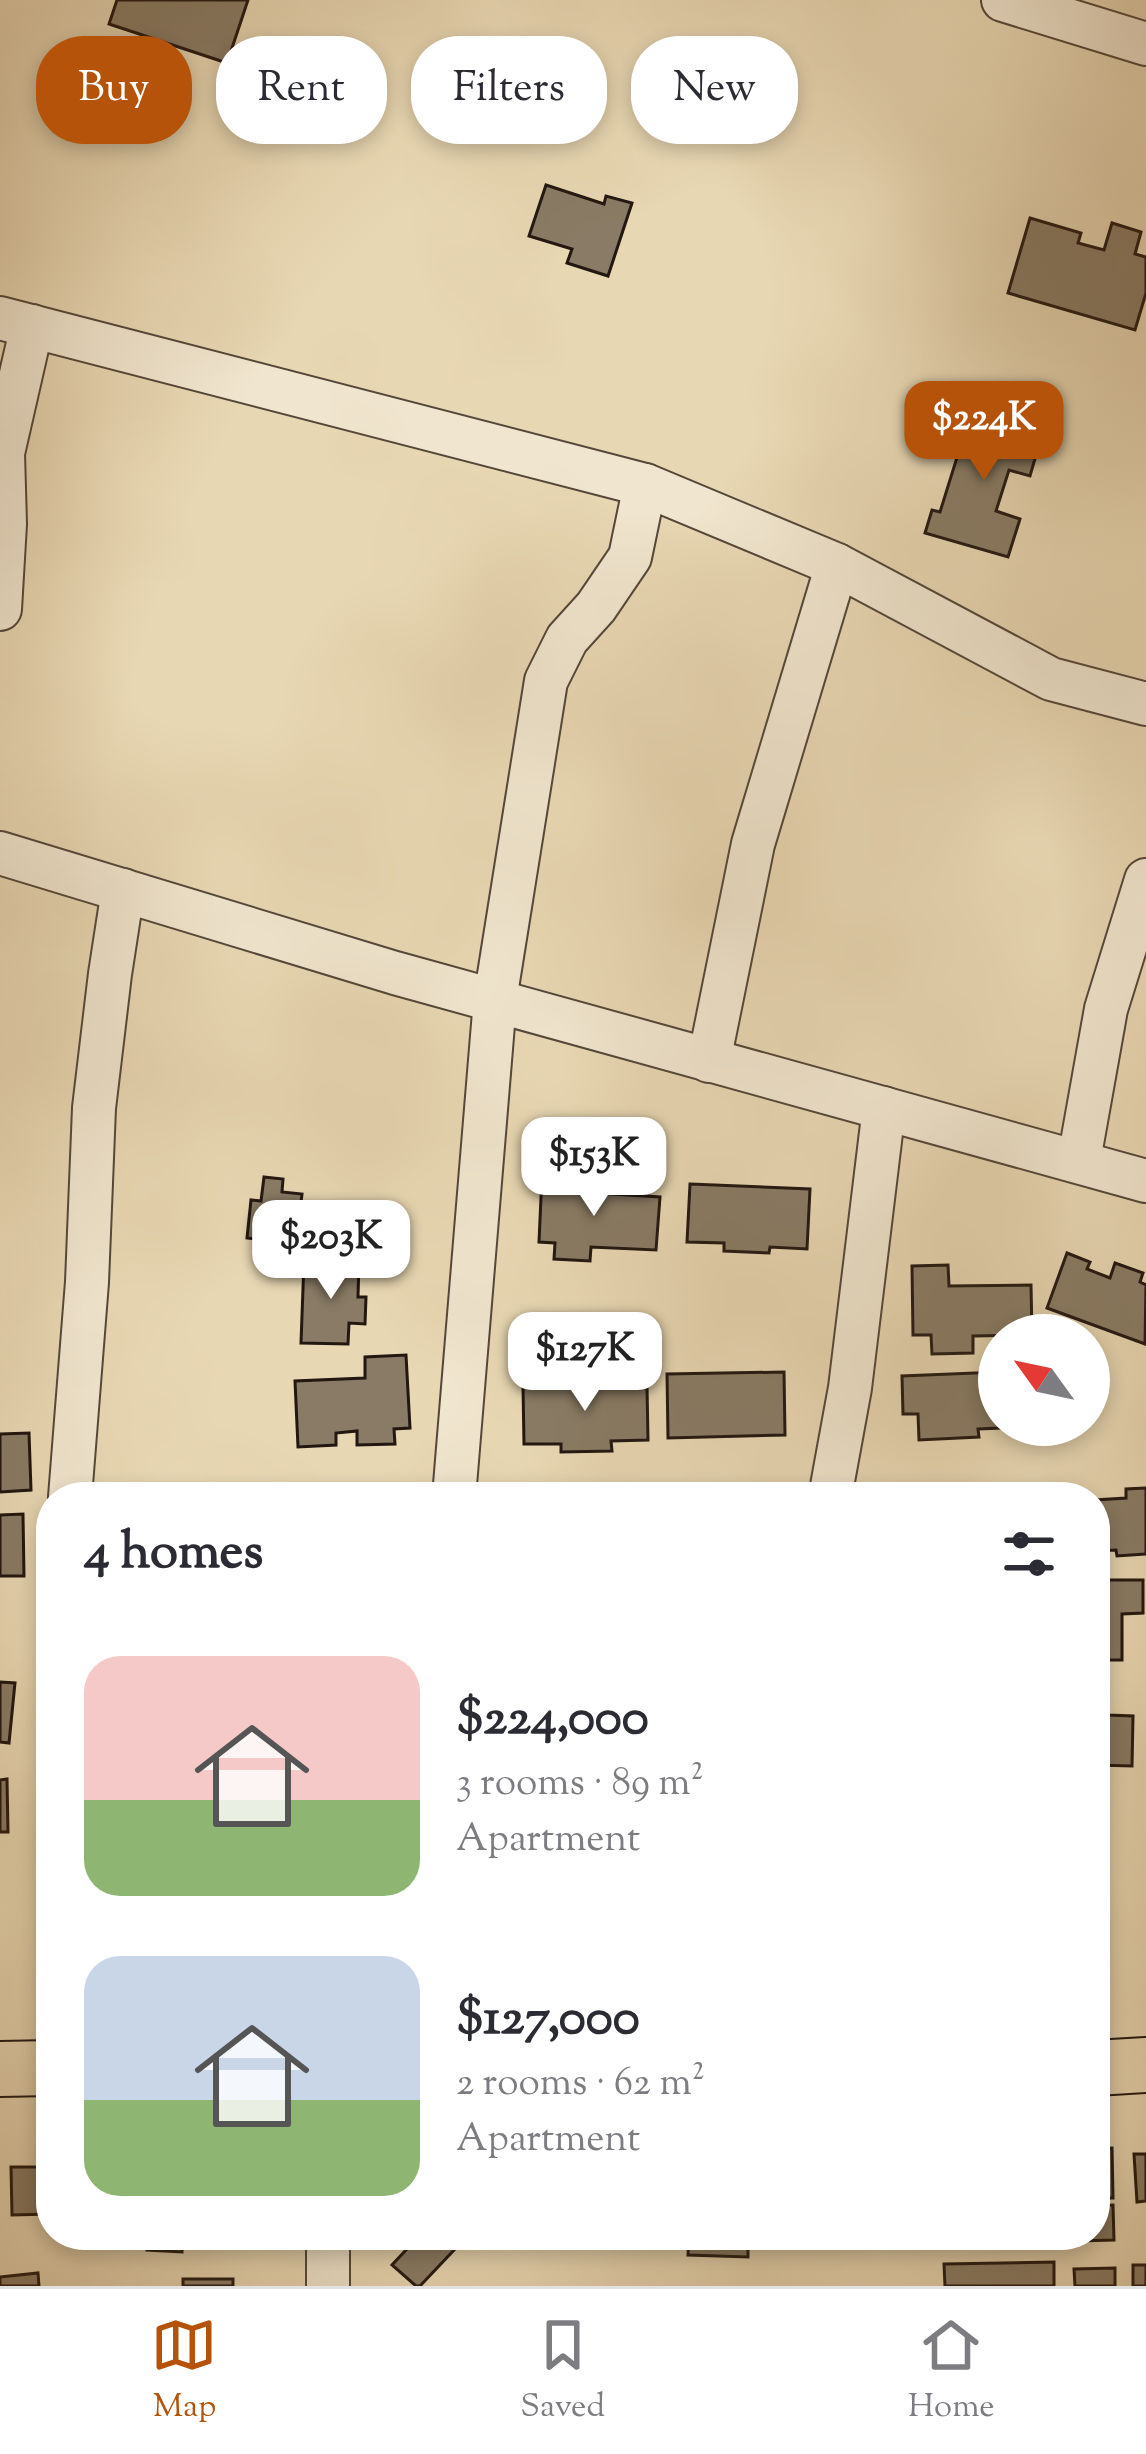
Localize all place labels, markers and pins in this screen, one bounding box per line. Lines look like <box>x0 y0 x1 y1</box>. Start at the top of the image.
pin: $224K <box>900 381 1068 483</box>
pin: $153K <box>510 1117 678 1219</box>
pin: $203K <box>247 1200 415 1302</box>
pin: $127K <box>501 1312 669 1414</box>

